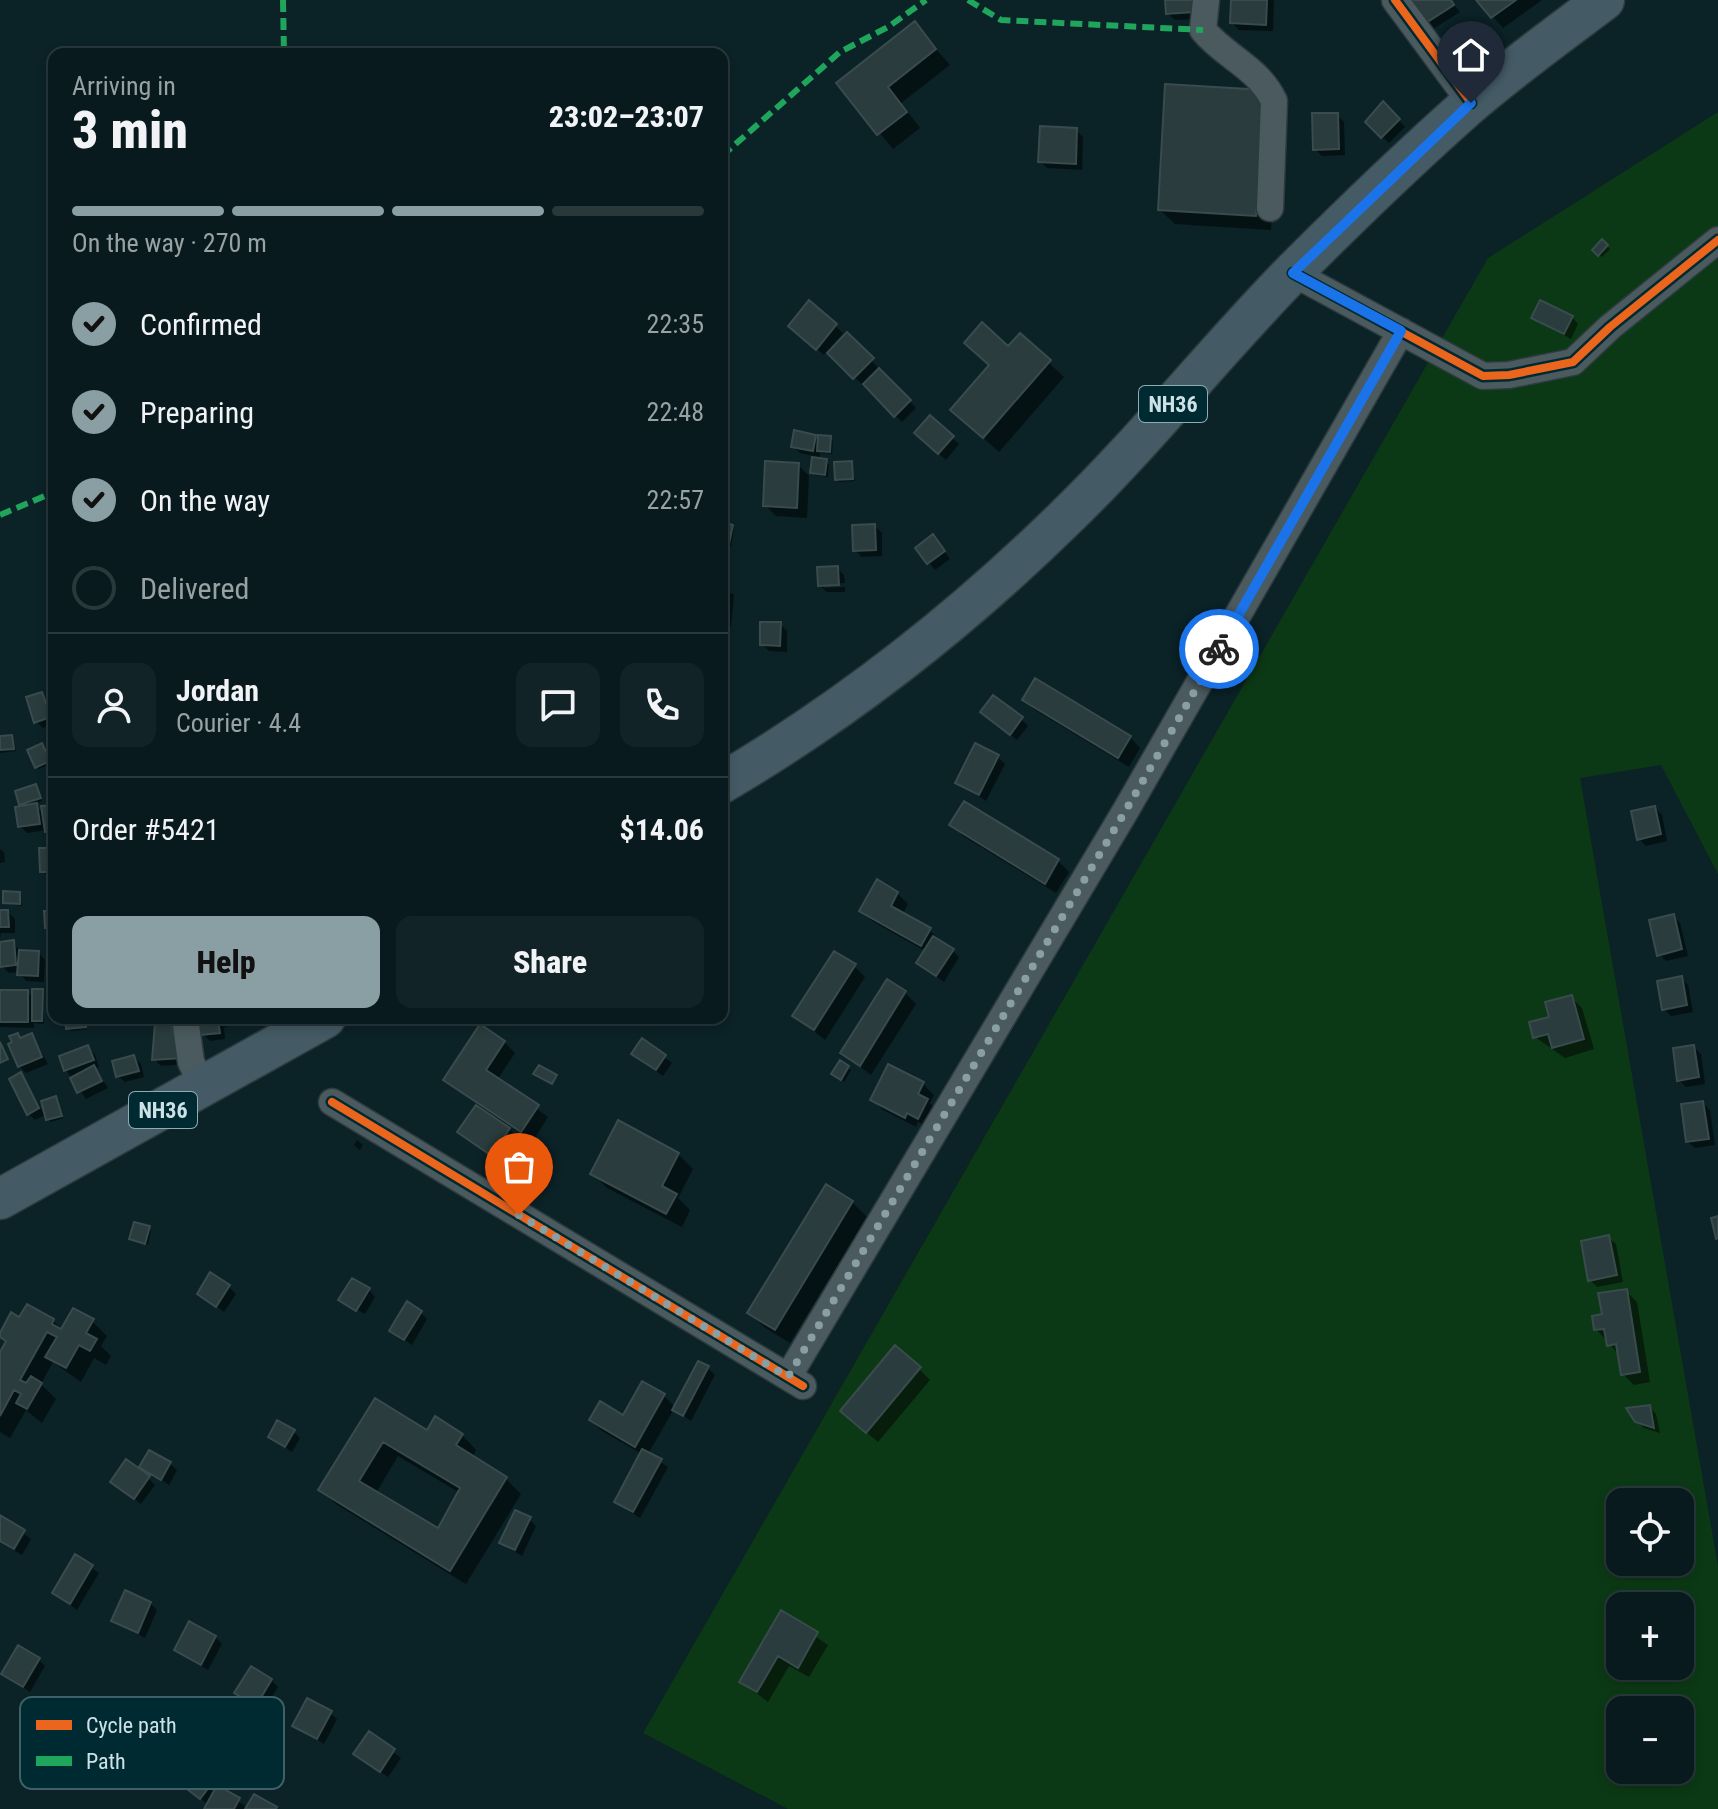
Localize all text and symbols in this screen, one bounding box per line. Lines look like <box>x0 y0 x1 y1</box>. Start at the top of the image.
pin <box>1437 21 1505 103</box>
icon: home <box>1449 33 1493 77</box>
text: Arriving in <box>72 71 176 101</box>
text: 23:02–23:07 <box>549 99 704 134</box>
text: 3 min <box>72 100 188 161</box>
text: On the way · 270 m <box>72 228 267 258</box>
icon: check <box>72 302 116 346</box>
text: Confirmed <box>140 307 262 342</box>
text: 22:35 <box>647 309 704 339</box>
road number: NH36 <box>1139 386 1207 422</box>
icon: check <box>72 390 116 434</box>
text: Preparing <box>140 395 254 430</box>
text: 22:48 <box>647 397 704 427</box>
icon: check <box>72 478 116 522</box>
text: On the way <box>140 483 270 518</box>
text: 22:57 <box>647 485 704 515</box>
text: Delivered <box>140 571 249 606</box>
courier <box>1179 609 1259 689</box>
icon: bike <box>1197 627 1241 671</box>
button: person <box>72 663 156 747</box>
button: chat <box>516 663 600 747</box>
button: phone <box>620 663 704 747</box>
text: Jordan <box>176 673 259 708</box>
text: Courier · 4.4 <box>176 708 301 738</box>
text: Order #5421 <box>72 812 220 847</box>
text: $14.06 <box>619 812 704 847</box>
button: Help <box>72 916 380 1008</box>
button: Share <box>396 916 704 1008</box>
road number: NH36 <box>129 1092 197 1128</box>
pin <box>485 1133 553 1215</box>
icon: bag <box>497 1145 541 1189</box>
map controls <box>1606 1488 1694 1784</box>
button: locate <box>1606 1488 1694 1576</box>
button: + <box>1606 1592 1694 1680</box>
button: − <box>1606 1696 1694 1784</box>
legend <box>20 1697 284 1789</box>
text: Cycle path <box>86 1713 177 1738</box>
text: Path <box>86 1749 126 1774</box>

